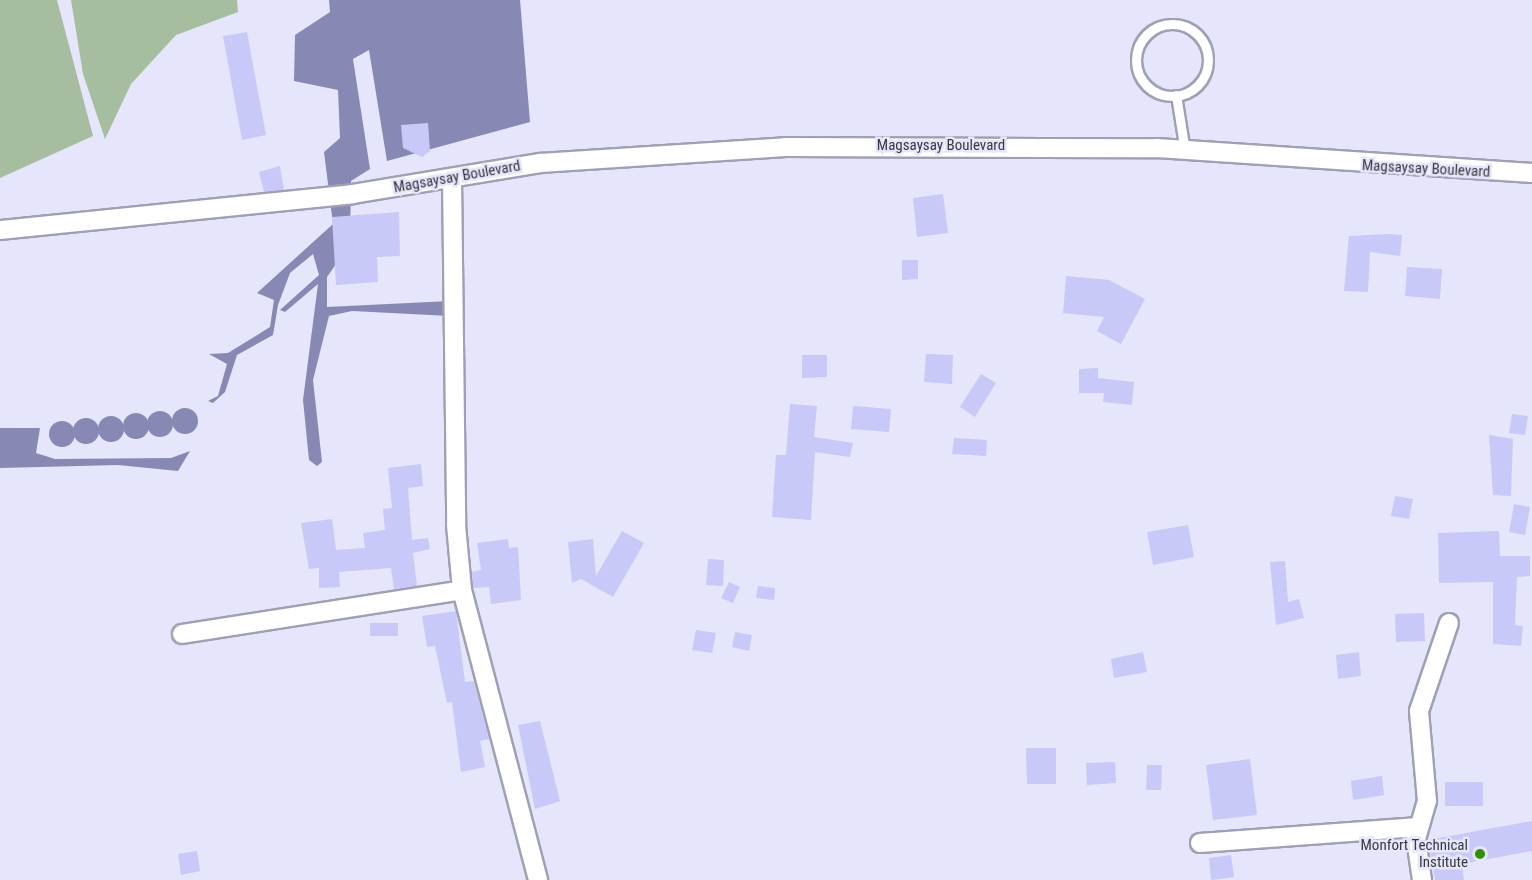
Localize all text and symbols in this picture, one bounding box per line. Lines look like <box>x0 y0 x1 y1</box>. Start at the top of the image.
street label: Magsaysay Boulevard <box>877 137 1005 155</box>
street label: Magsaysay Boulevard <box>392 157 522 197</box>
street label: Magsaysay Boulevard <box>1361 157 1491 181</box>
place label: Monfort Technical Institute <box>1360 836 1468 871</box>
marker: Monfort Technical Institute <box>1473 847 1487 861</box>

